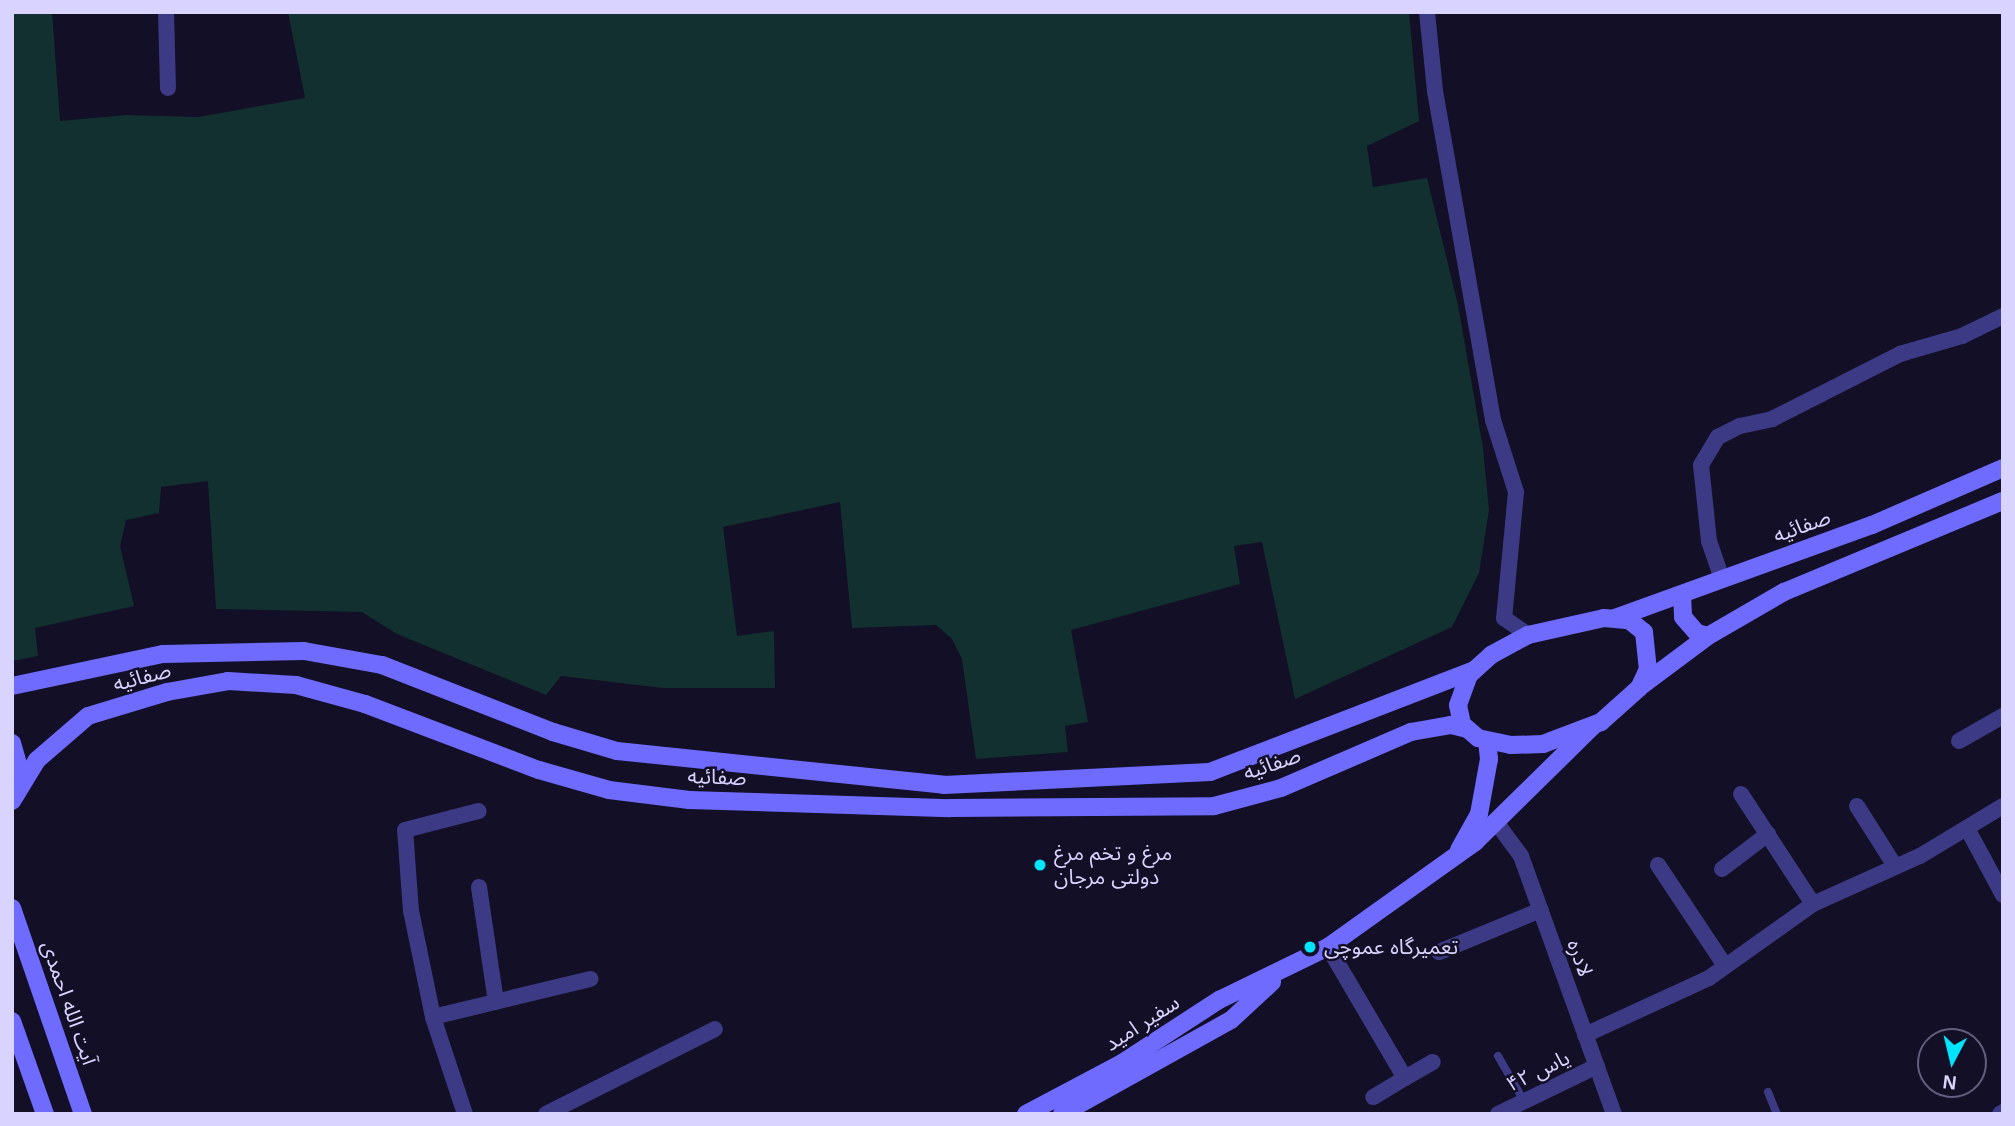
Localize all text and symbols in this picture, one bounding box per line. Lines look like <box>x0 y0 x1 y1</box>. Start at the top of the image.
street label: صفائیه <box>1770 504 1834 548</box>
street label: صفائیه <box>110 657 174 697</box>
street label: صفائیه <box>1240 742 1304 786</box>
street label: صفائیه <box>687 763 747 791</box>
place label: مرغ و تخم مرغ دولتی مرجان <box>1054 840 1172 890</box>
marker: مرغ و تخم مرغ دولتی مرجان <box>1032 857 1048 873</box>
place label: تعمیرگاه عموچی <box>1324 934 1458 960</box>
street label: لادره <box>1562 936 1598 980</box>
street label: آیت الله احمدی <box>36 938 102 1068</box>
marker: تعمیرگاه عموچی <box>1302 939 1318 955</box>
street label: سفیر امید <box>1100 990 1184 1056</box>
north arrow <box>1917 1028 1987 1098</box>
street label: یاس ۴۲ <box>1502 1045 1574 1097</box>
text: N <box>1942 1071 1958 1094</box>

